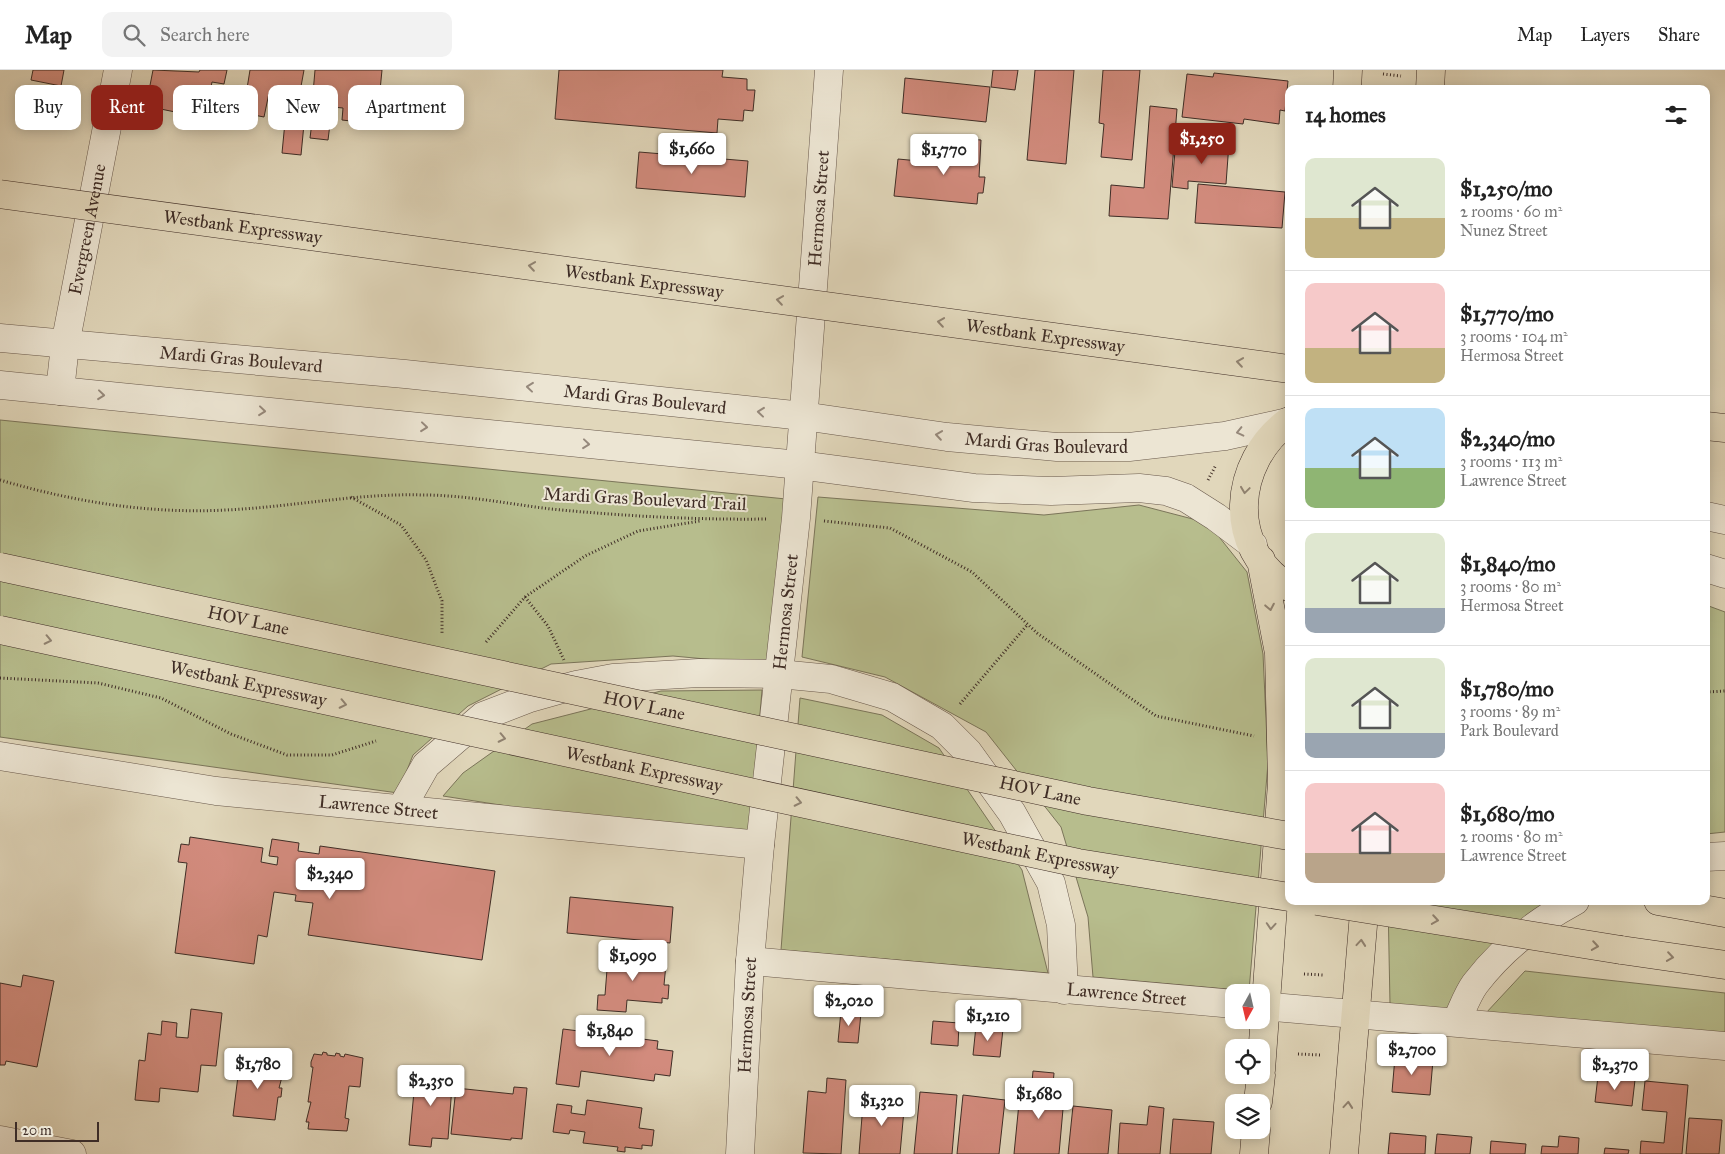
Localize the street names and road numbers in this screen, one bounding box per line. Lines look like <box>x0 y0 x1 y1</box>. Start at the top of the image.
street label: Hermosa Street <box>804 149 834 268</box>
street label: Evergreen Avenue <box>64 162 111 297</box>
street label: Westbank Expressway <box>162 205 324 249</box>
street label: Westbank Expressway <box>563 260 725 303</box>
street label: Westbank Expressway <box>965 314 1127 358</box>
street label: Mardi Gras Boulevard <box>159 341 324 378</box>
street label: Mardi Gras Boulevard <box>563 380 728 419</box>
street label: Mardi Gras Boulevard <box>964 428 1128 458</box>
street label: Mardi Gras Boulevard Trail <box>543 483 747 515</box>
street label: Hermosa Street <box>768 552 803 671</box>
street label: HOV Lane <box>205 601 291 640</box>
street label: Westbank Expressway <box>168 656 329 711</box>
street label: HOV Lane <box>601 686 687 725</box>
street label: Westbank Expressway <box>564 742 725 797</box>
street label: HOV Lane <box>997 771 1083 810</box>
street label: Lawrence Street <box>317 790 440 824</box>
street label: Westbank Expressway <box>960 827 1121 880</box>
street label: Hermosa Street <box>733 955 761 1074</box>
street label: Lawrence Street <box>1066 978 1188 1011</box>

